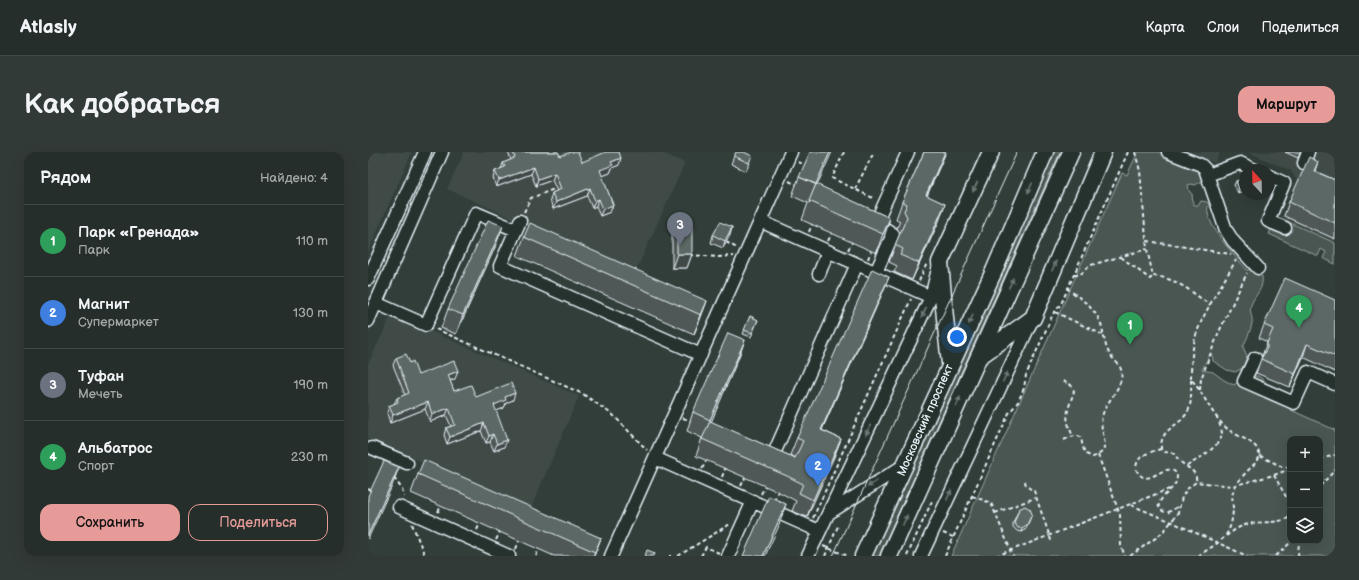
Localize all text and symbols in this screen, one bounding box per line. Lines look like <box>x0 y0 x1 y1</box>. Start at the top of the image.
text: Atlasly <box>20 16 77 39</box>
text: Карта <box>1145 19 1185 36</box>
text: Слои <box>1207 19 1239 36</box>
text: Поделиться <box>1261 19 1339 36</box>
button: Маршрут <box>1238 86 1335 123</box>
text: Как добраться <box>24 88 221 121</box>
north arrow <box>1239 164 1275 200</box>
text: Рядом <box>40 168 91 188</box>
text: Найдено: 4 <box>260 170 328 186</box>
one-way arrow <box>971 182 977 194</box>
one-way arrow <box>1027 182 1033 193</box>
pin: 3 <box>667 212 693 245</box>
text: Парк «Гренада» <box>78 223 199 242</box>
text: 1 <box>50 233 56 249</box>
text: 110 m <box>296 233 328 249</box>
text: Парк <box>78 242 110 258</box>
one-way arrow <box>1052 260 1058 272</box>
one-way arrow <box>1008 278 1014 289</box>
text: Магнит <box>78 295 130 314</box>
pin: 4 <box>1286 295 1312 328</box>
text: 2 <box>49 305 57 321</box>
text: 130 m <box>293 305 328 321</box>
one-way arrow <box>921 306 927 318</box>
pin: 1 <box>1117 312 1143 345</box>
one-way arrow <box>968 313 974 325</box>
text: Супермаркет <box>78 314 159 330</box>
your location <box>947 327 967 347</box>
street label: Московский проспект <box>894 361 957 479</box>
text: Туфан <box>78 367 124 386</box>
one-way arrow <box>1002 372 1008 383</box>
text: 3 <box>49 377 57 393</box>
text: 190 m <box>294 377 328 393</box>
text: Мечеть <box>78 386 123 402</box>
one-way arrow <box>955 396 961 407</box>
one-way arrow <box>865 424 871 435</box>
map controls <box>1287 436 1323 544</box>
button: + <box>1287 436 1323 472</box>
text: Альбатрос <box>78 439 153 458</box>
text: 4 <box>49 449 57 465</box>
text: 230 m <box>291 449 328 465</box>
pin: 2 <box>805 453 831 486</box>
text: Спорт <box>78 458 114 474</box>
button: − <box>1287 472 1323 508</box>
one-way arrow <box>867 480 878 488</box>
one-way arrow <box>946 489 952 501</box>
button: Сохранить <box>40 504 180 541</box>
button: Поделиться <box>188 504 328 541</box>
button: layers <box>1287 508 1323 544</box>
one-way arrow <box>902 515 908 526</box>

